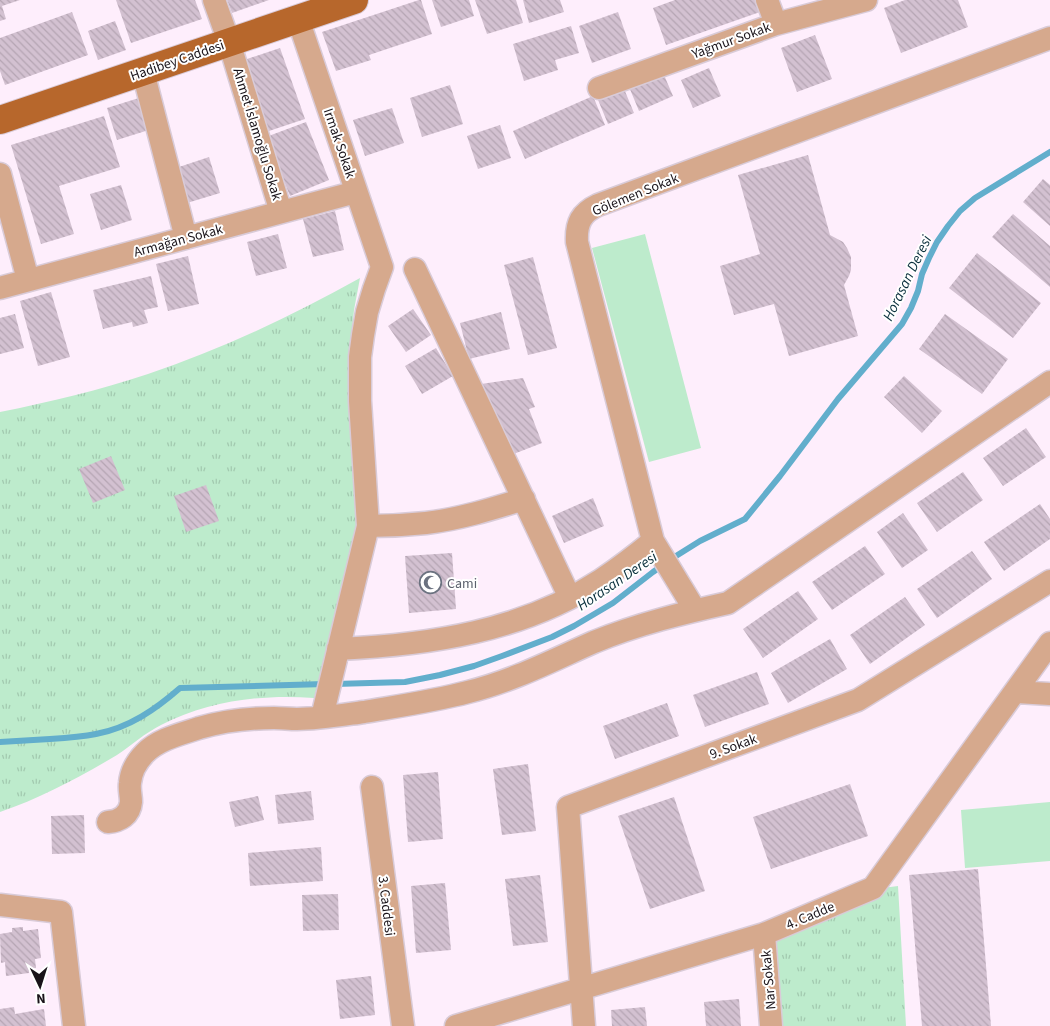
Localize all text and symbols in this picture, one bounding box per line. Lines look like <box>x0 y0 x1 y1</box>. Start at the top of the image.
street label: Yağmur Sokak <box>688 17 774 65</box>
street label: Hadibey Caddesi <box>128 35 227 86</box>
street label: Ahmet İslamoğlu Sokak <box>227 66 287 203</box>
street label: Irmak Sokak <box>318 106 360 181</box>
street label: Gölemen Sokak <box>589 168 682 221</box>
street label: Armağan Sokak <box>132 219 225 262</box>
water label: Horasan Deresi <box>878 231 937 325</box>
water label: Horasan Deresi <box>573 546 662 616</box>
mosque icon: Cami <box>419 571 443 595</box>
place label: Cami <box>447 574 477 594</box>
street label: 9. Sokak <box>707 729 760 765</box>
street label: 3. Caddesi <box>372 875 400 937</box>
street label: 4. Cadde <box>783 897 838 935</box>
street label: Nar Sokak <box>756 949 782 1010</box>
north arrow <box>15 961 65 1011</box>
text: N <box>35 988 46 1008</box>

